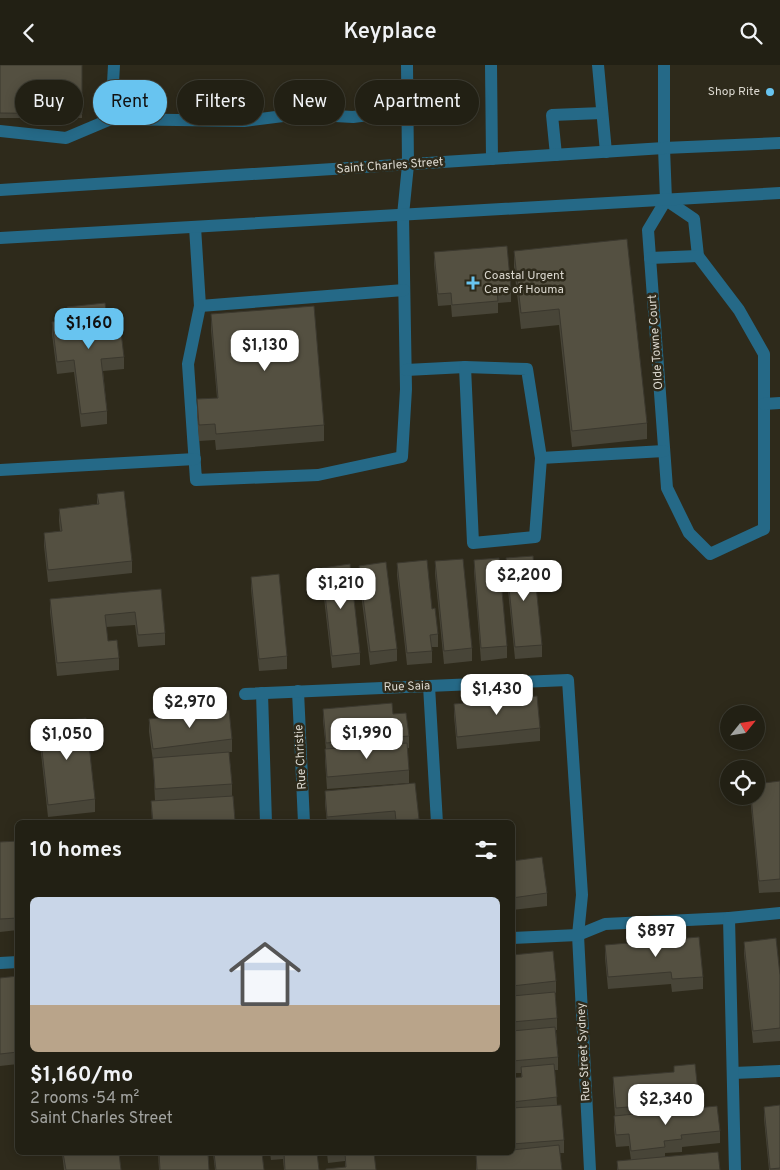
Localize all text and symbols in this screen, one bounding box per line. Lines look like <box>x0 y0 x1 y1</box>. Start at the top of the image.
icon: back <box>15 19 43 47</box>
text: Keyplace <box>343 19 437 46</box>
icon: search <box>737 19 765 47</box>
chip: Buy <box>15 80 83 125</box>
chip: Rent <box>93 80 167 125</box>
chip: Filters <box>177 80 264 125</box>
chip: New <box>274 80 345 125</box>
chip: Apartment <box>355 80 479 125</box>
place label: Shop Rite <box>708 84 760 100</box>
marker: Shop Rite <box>764 86 776 98</box>
street label: Saint Charles Street <box>336 154 444 178</box>
place label: Coastal Urgent Care of Houma <box>484 268 564 298</box>
marker: Coastal Urgent Care of Houma <box>466 276 480 290</box>
street label: Olde Towne Court <box>645 294 667 390</box>
pin: $1,160 <box>48 307 130 350</box>
text: $1,160 <box>66 314 112 334</box>
pin: $1,130 <box>224 329 306 372</box>
text: $1,130 <box>242 336 288 356</box>
pin: $2,200 <box>483 559 565 602</box>
text: $2,200 <box>497 566 551 586</box>
pin: $1,210 <box>300 567 382 610</box>
text: $1,210 <box>318 574 364 594</box>
pin: $1,430 <box>456 673 538 716</box>
street label: Rue Saia <box>383 678 431 696</box>
text: $1,430 <box>472 680 522 700</box>
pin: $2,970 <box>149 687 231 729</box>
text: $2,970 <box>164 693 216 713</box>
north arrow <box>720 705 765 750</box>
map controls <box>720 705 765 805</box>
pin: $1,990 <box>326 717 408 760</box>
pin: $1,050 <box>26 719 108 761</box>
street label: Rue Christie <box>291 724 311 790</box>
text: $1,990 <box>342 724 392 744</box>
text: $1,050 <box>42 725 92 745</box>
button: locate <box>720 760 765 805</box>
icon: filters <box>472 836 500 864</box>
text: 10 homes <box>30 837 122 864</box>
pin: $897 <box>626 915 686 958</box>
text: $897 <box>637 922 675 942</box>
icon: home <box>220 929 310 1019</box>
street label: Rue Street Sydney <box>573 1002 595 1102</box>
text: $1,160/mo <box>30 1062 133 1089</box>
pin: $2,340 <box>625 1083 707 1126</box>
text: 2 rooms · 54 m² <box>30 1089 139 1109</box>
text: $2,340 <box>639 1090 693 1110</box>
text: Saint Charles Street <box>30 1109 173 1129</box>

